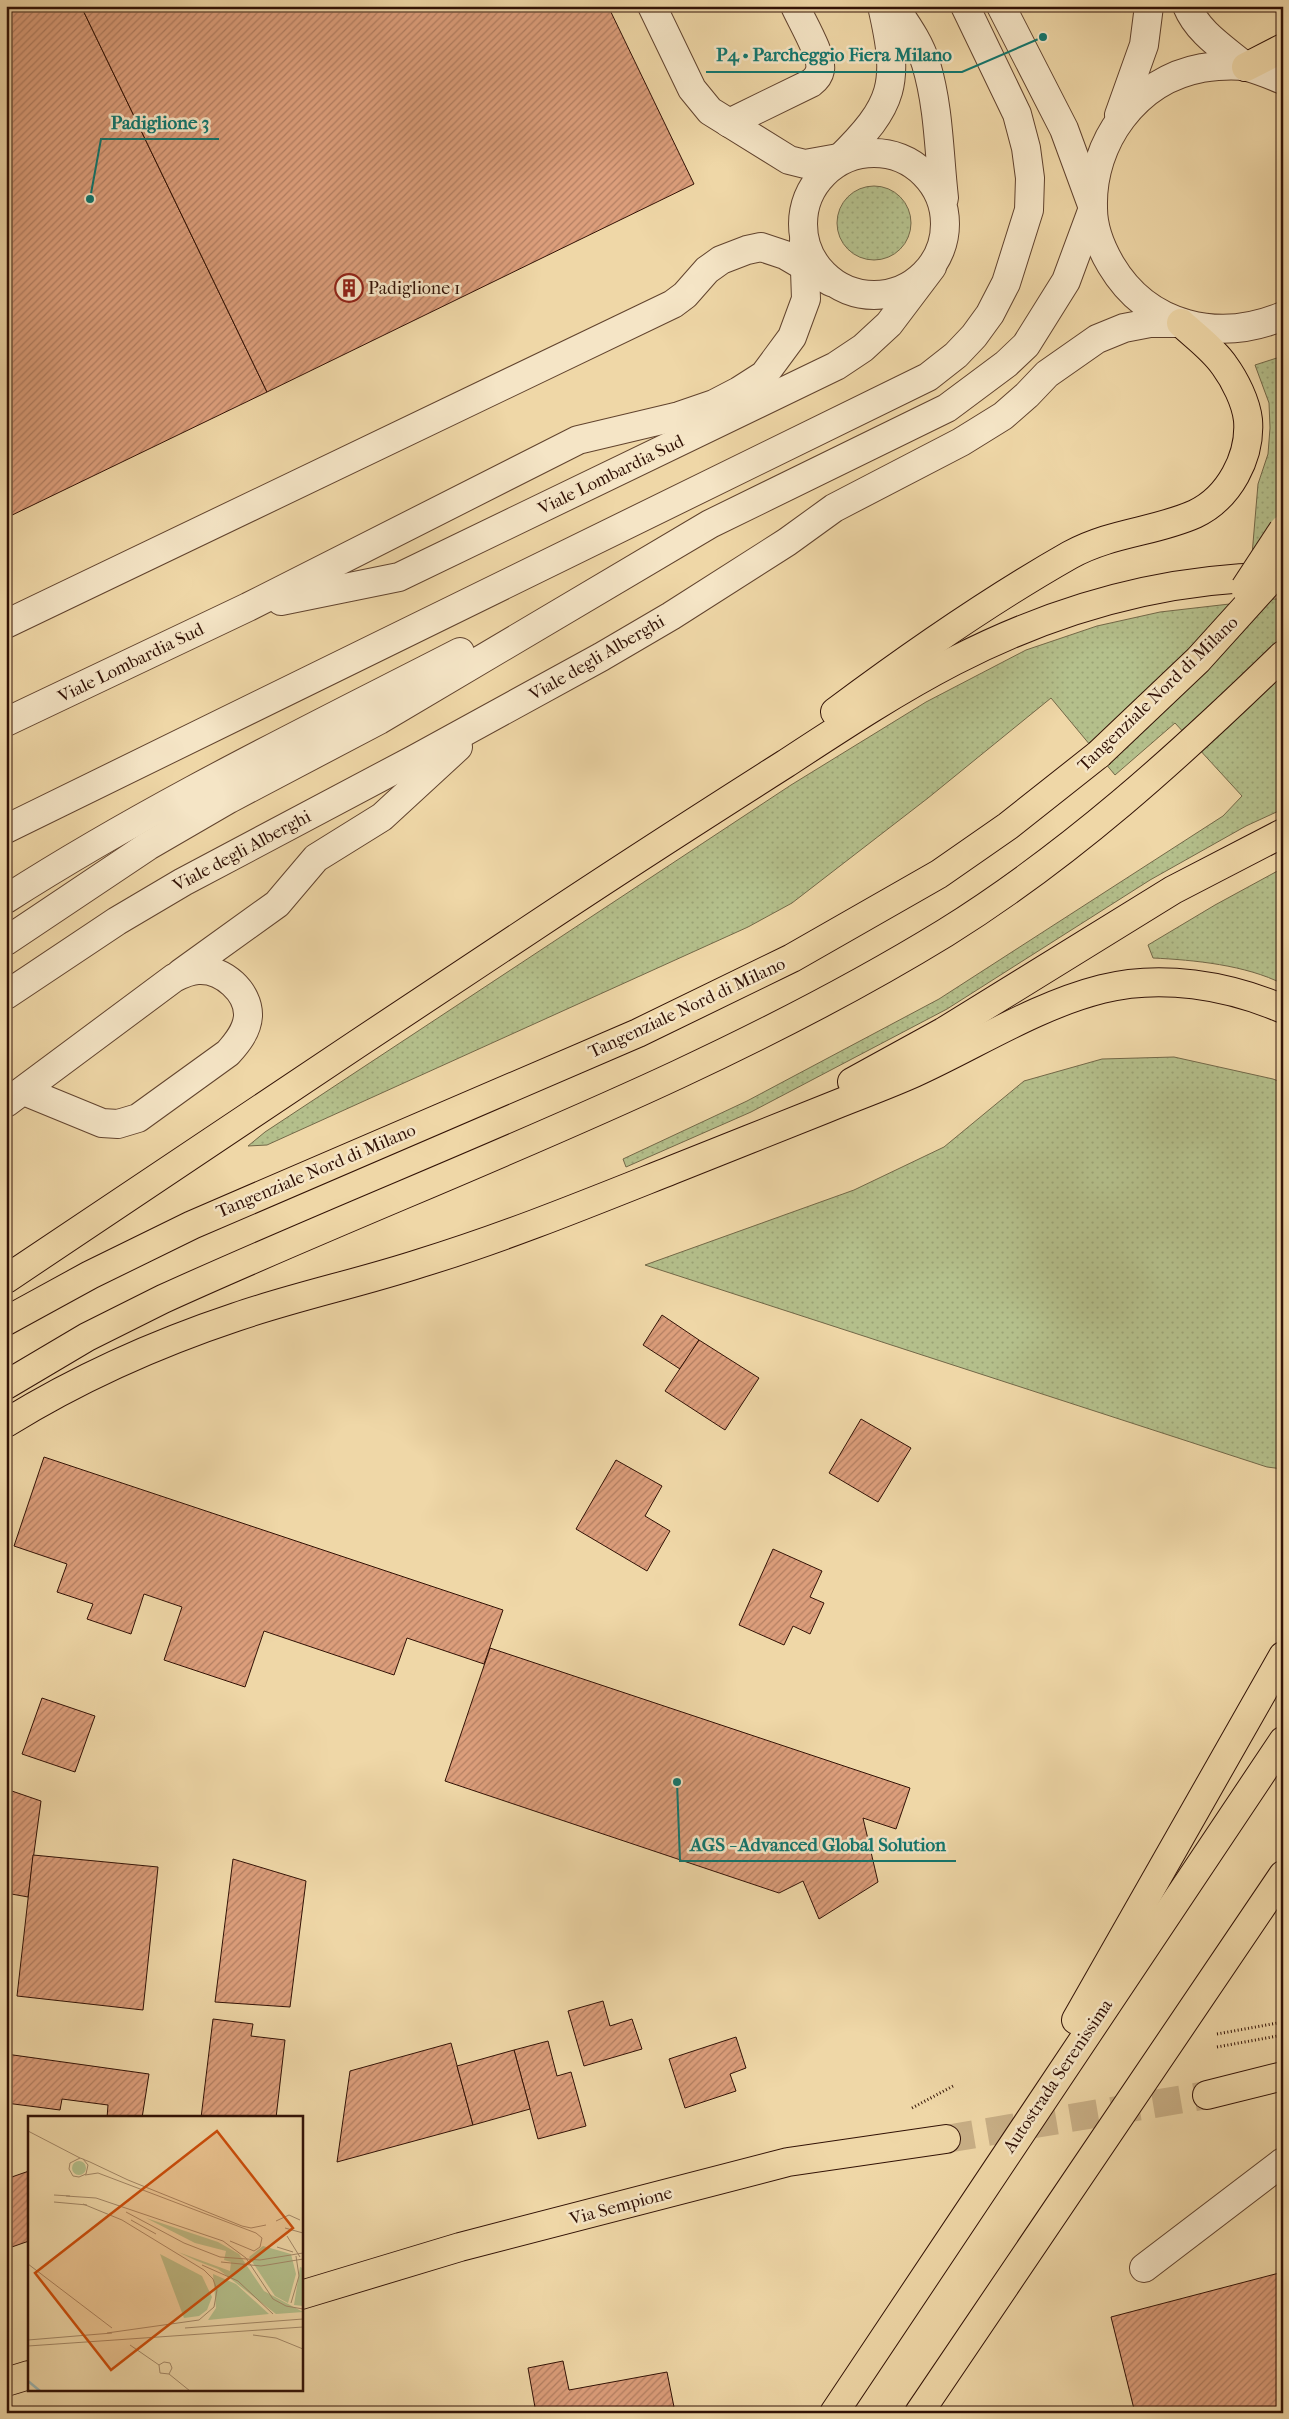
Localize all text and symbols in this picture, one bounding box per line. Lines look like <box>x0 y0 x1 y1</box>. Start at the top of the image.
callout: P4 • Parcheggio Fiera Milano <box>706 38 962 72</box>
text: P4 • Parcheggio Fiera Milano <box>716 44 952 66</box>
callout: Padiglione 3 <box>101 105 219 139</box>
text: Padiglione 3 <box>111 112 209 134</box>
building icon: Padiglione 1 <box>334 273 364 303</box>
place label: Padiglione 1 <box>368 278 460 299</box>
street label: Viale Lombardia Sud <box>534 431 687 520</box>
street label: Viale degli Alberghi <box>525 610 669 706</box>
street label: Tangenziale Nord di Milano <box>1074 612 1242 776</box>
street label: Viale Lombardia Sud <box>54 619 207 708</box>
street label: Viale degli Alberghi <box>169 806 315 897</box>
street label: Tangenziale Nord di Milano <box>585 953 789 1063</box>
street label: Tangenziale Nord di Milano <box>213 1119 419 1223</box>
callout: AGS - Advanced Global Solution <box>680 1827 956 1861</box>
text: AGS - Advanced Global Solution <box>689 1834 947 1856</box>
street label: Autostrada Serenissima <box>998 1995 1118 2158</box>
inset map <box>28 2116 302 2392</box>
street label: Via Sempione <box>566 2182 675 2230</box>

